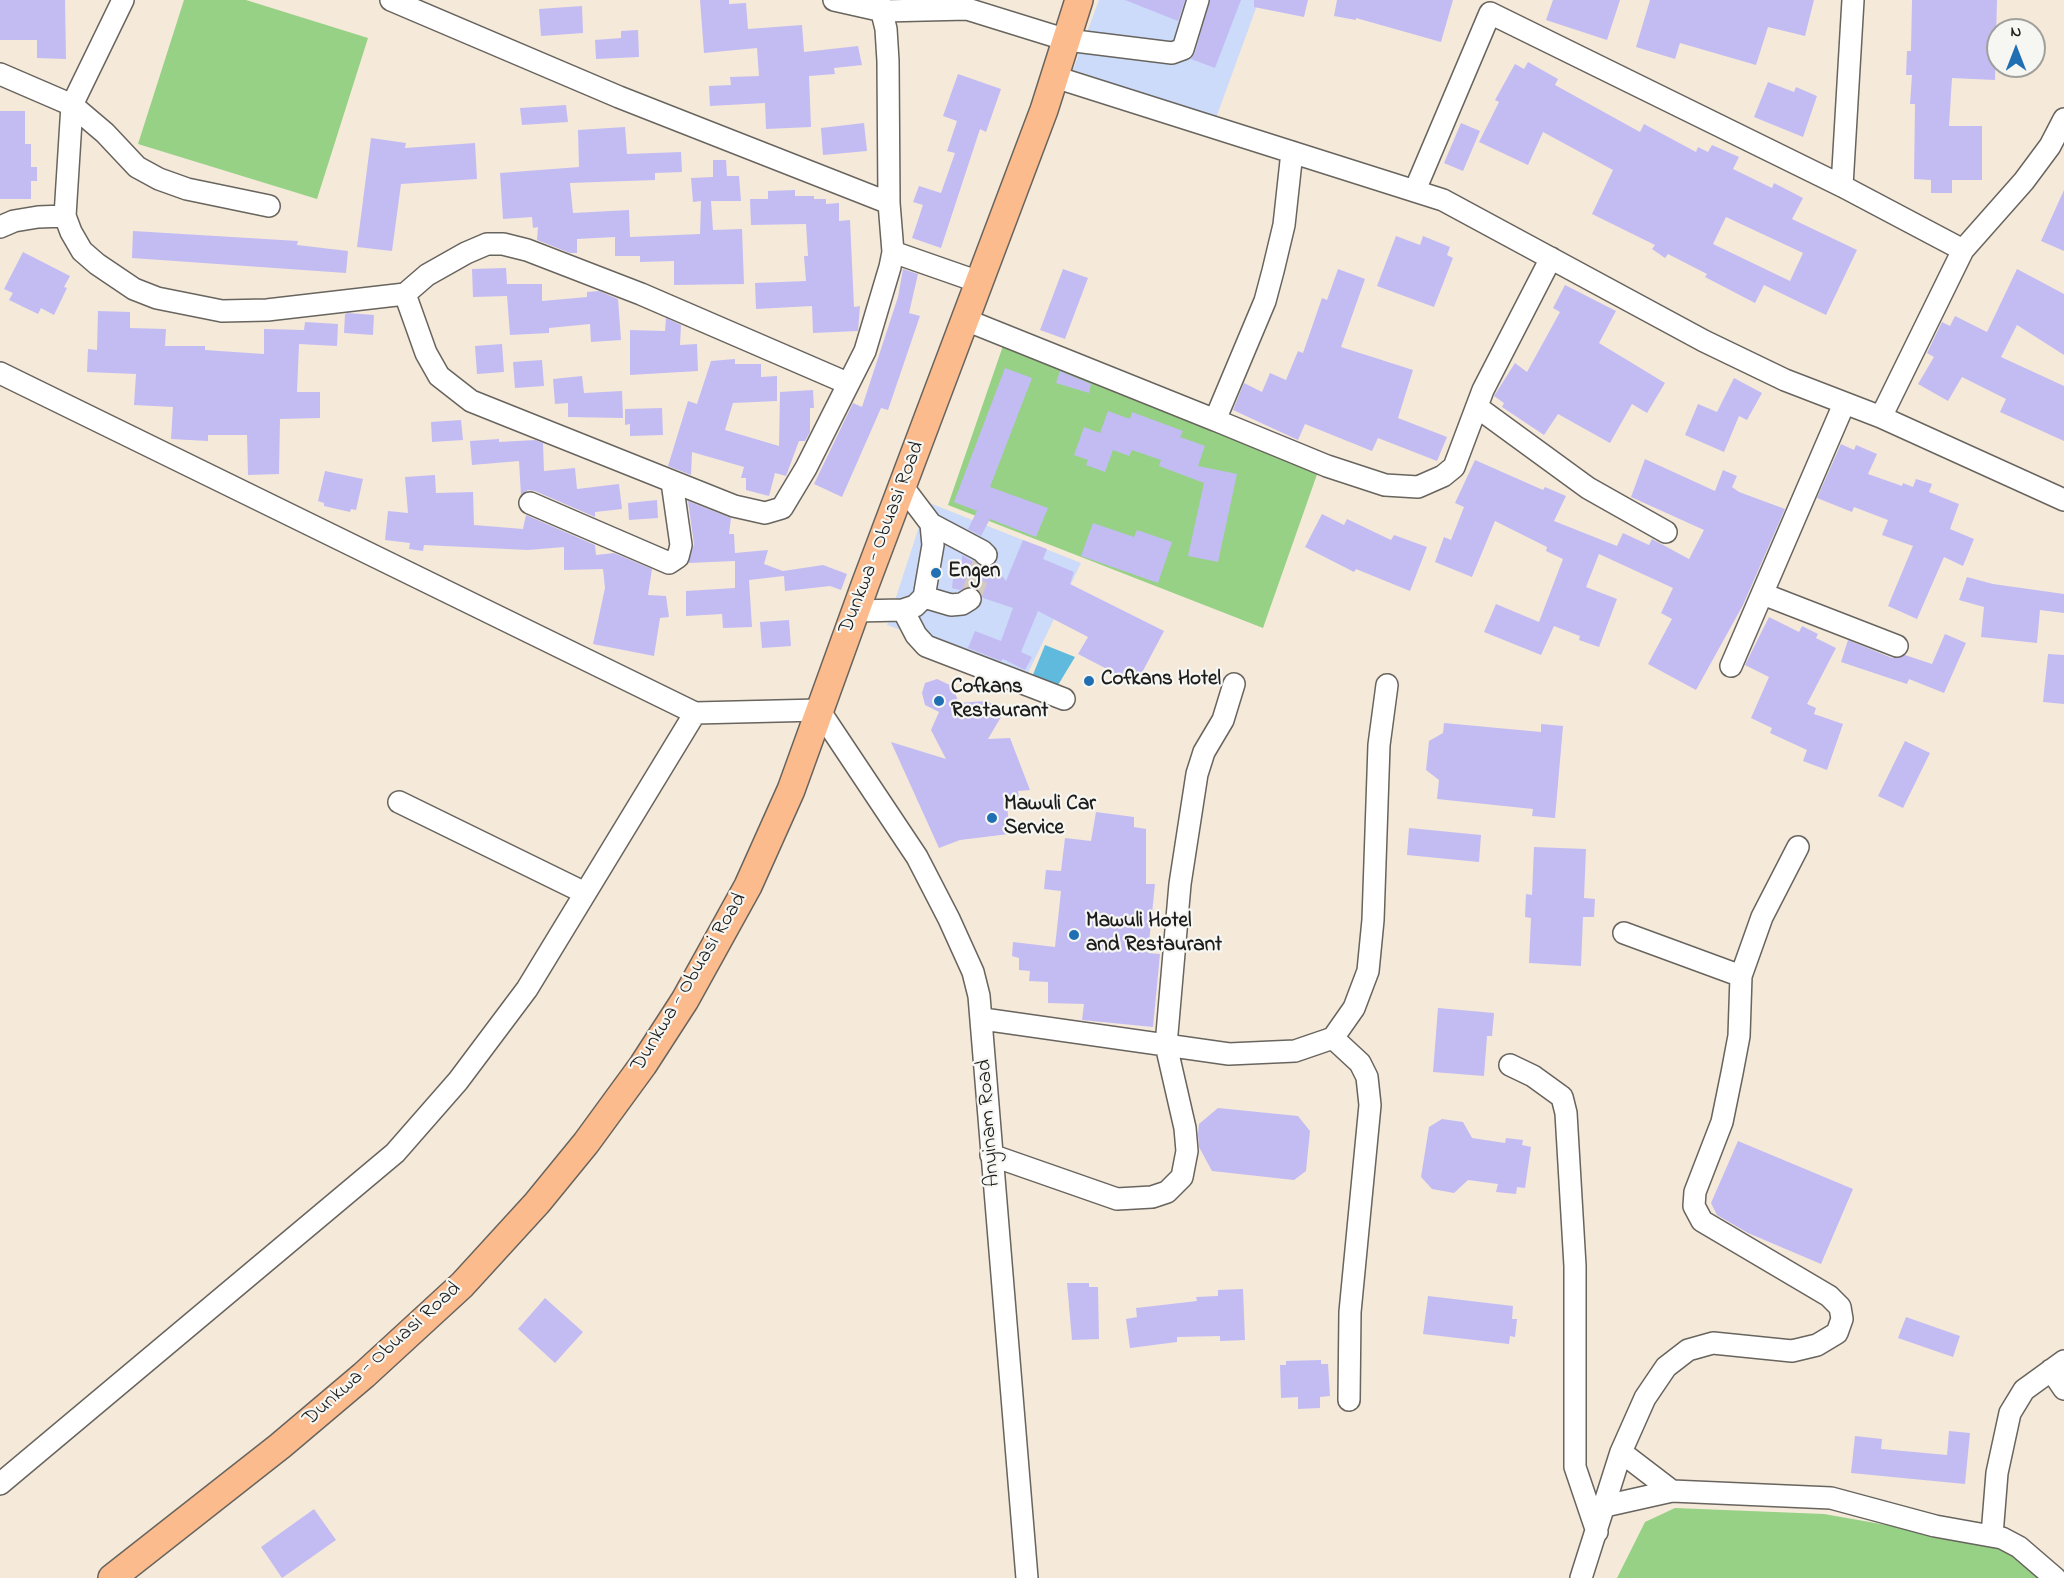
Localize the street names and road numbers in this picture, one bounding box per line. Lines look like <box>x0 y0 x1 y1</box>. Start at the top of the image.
street label: Dunkwa - Obuasi Road <box>835 438 931 638</box>
street label: Dunkwa - Obuasi Road <box>627 889 753 1077</box>
street label: Anyinam Road <box>973 1058 1007 1188</box>
street label: Dunkwa - Obuasi Road <box>299 1277 467 1433</box>

